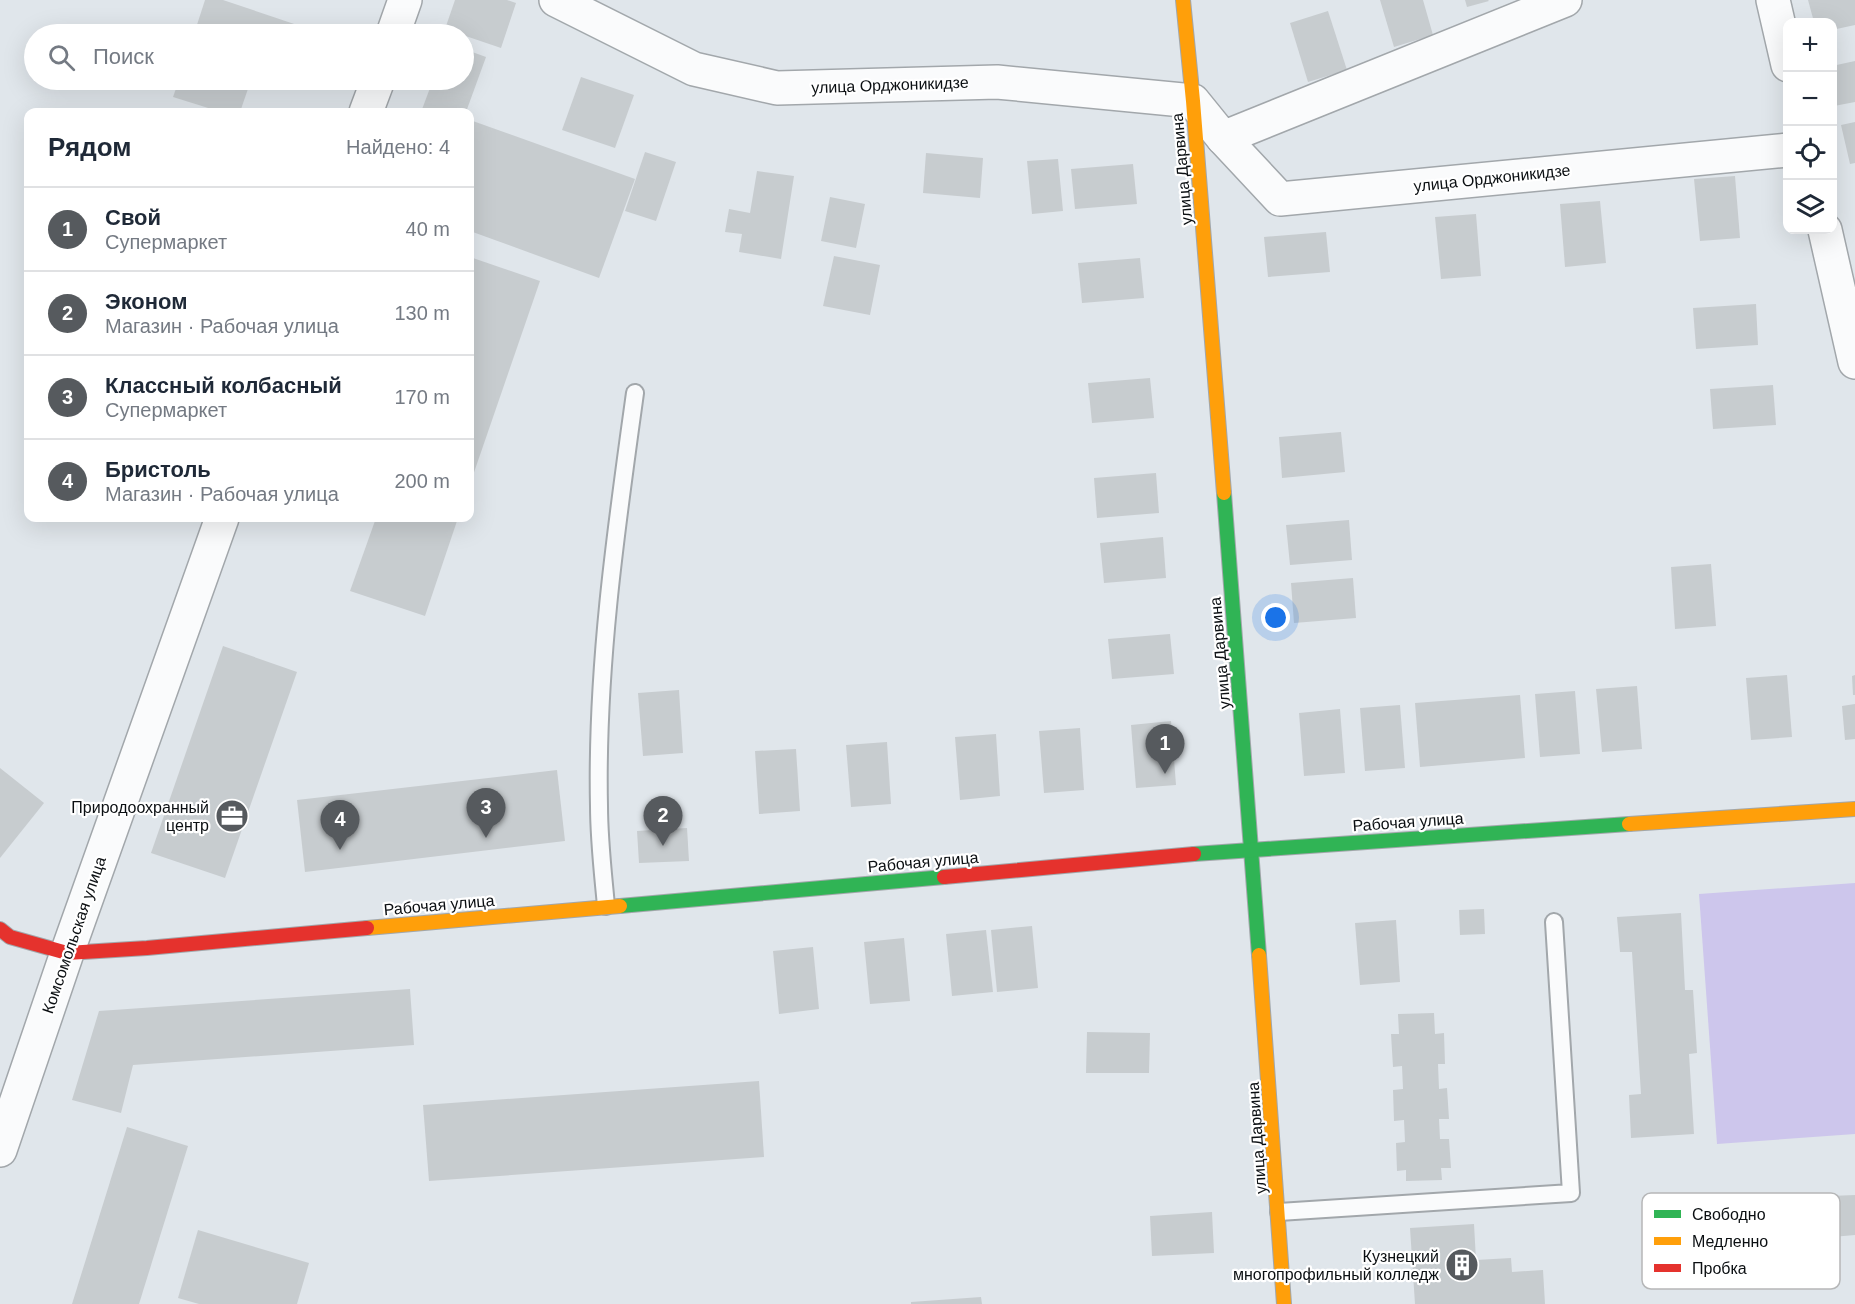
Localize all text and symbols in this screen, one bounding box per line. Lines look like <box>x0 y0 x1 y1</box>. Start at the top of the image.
map controls <box>1783 18 1837 234</box>
button: + <box>1783 18 1837 72</box>
search box <box>24 24 474 90</box>
icon: search <box>45 41 78 74</box>
text: Поиск <box>93 44 154 69</box>
button: − <box>1783 72 1837 126</box>
street label: улица Орджоникидзе <box>811 74 969 96</box>
street label: улица Дарвина <box>1169 112 1195 226</box>
button: locate <box>1783 126 1837 180</box>
text: Рядом <box>48 132 131 162</box>
text: Найдено: 4 <box>346 136 450 158</box>
street label: улица Орджоникидзе <box>1413 161 1571 195</box>
button: layers <box>1783 180 1837 234</box>
text: Свой <box>105 205 161 230</box>
text: 1 <box>62 218 73 240</box>
text: 40 m <box>406 218 450 240</box>
text: Супермаркет <box>105 231 227 253</box>
text: Эконом <box>105 289 188 314</box>
text: 2 <box>62 302 73 324</box>
text: 130 m <box>394 302 450 324</box>
text: Магазин · Рабочая улица <box>105 315 339 337</box>
text: Классный колбасный <box>105 373 342 398</box>
text: 3 <box>62 386 73 408</box>
text: 170 m <box>394 386 450 408</box>
text: Супермаркет <box>105 399 227 421</box>
text: Бристоль <box>105 457 211 482</box>
text: 4 <box>62 470 73 492</box>
text: 200 m <box>394 470 450 492</box>
text: Магазин · Рабочая улица <box>105 483 339 505</box>
street label: улица Дарвина <box>1207 596 1233 710</box>
your location <box>1261 603 1290 632</box>
pin: 1 <box>1146 724 1184 774</box>
pin: 3 <box>466 788 506 838</box>
pin: 2 <box>644 796 682 846</box>
office icon: Природоохранный центр <box>214 798 250 834</box>
place label: Природоохранный центр <box>71 799 209 834</box>
pin: 4 <box>320 800 360 850</box>
street label: Рабочая улица <box>1352 810 1464 834</box>
street label: Рабочая улица <box>867 849 979 875</box>
street label: Комсомольская улица <box>39 854 109 1016</box>
street label: Рабочая улица <box>383 892 495 918</box>
street label: улица Дарвина <box>1245 1081 1269 1195</box>
legend <box>1642 1193 1840 1289</box>
text: Свободно <box>1692 1206 1766 1223</box>
text: Медленно <box>1692 1233 1768 1250</box>
building icon: Кузнецкий многопрофильный колледж <box>1444 1247 1480 1283</box>
place label: Кузнецкий многопрофильный колледж <box>1233 1248 1439 1283</box>
text: Пробка <box>1692 1260 1747 1277</box>

